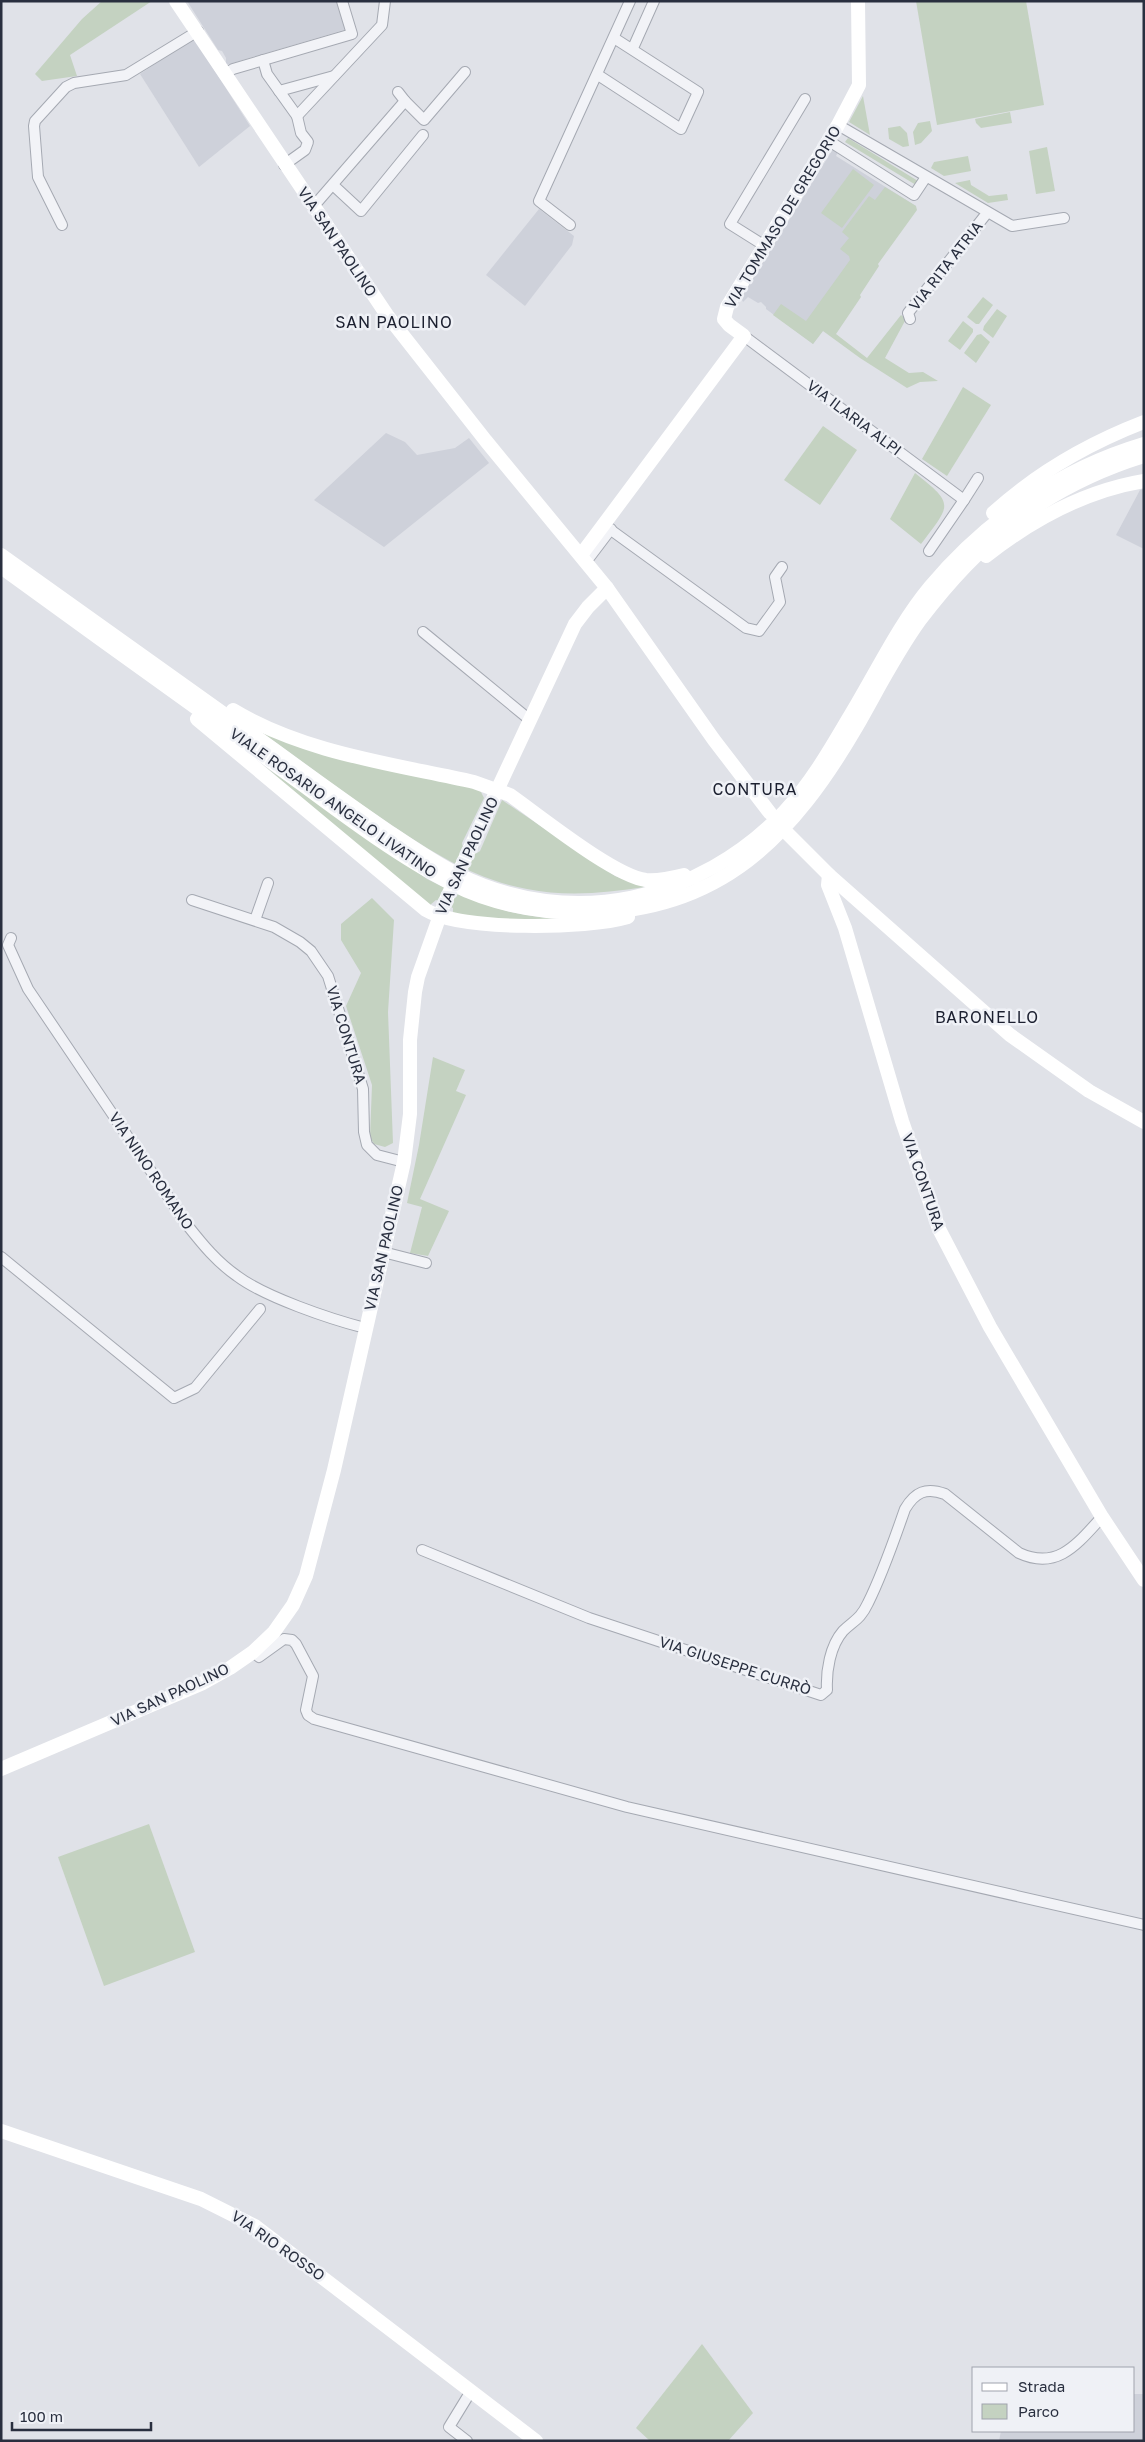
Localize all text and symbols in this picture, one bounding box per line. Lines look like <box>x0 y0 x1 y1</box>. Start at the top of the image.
street label: VIA TOMMASO DE GREGORIO <box>720 122 844 311</box>
street label: VIA SAN PAOLINO <box>294 183 381 300</box>
street label: VIA RITA ATRIA <box>905 217 986 314</box>
district label: SAN PAOLINO <box>335 312 453 332</box>
street label: VIA ILARIA ALPI <box>804 376 906 459</box>
street label: VIALE ROSARIO ANGELO LIVATINO <box>227 724 440 881</box>
district label: CONTURA <box>712 779 798 799</box>
street label: VIA SAN PAOLINO <box>431 794 501 918</box>
street label: VIA CONTURA <box>323 983 370 1086</box>
district label: BARONELLO <box>935 1007 1039 1027</box>
street label: VIA NINO ROMANO <box>106 1108 198 1233</box>
street label: VIA CONTURA <box>899 1131 949 1233</box>
street label: VIA SAN PAOLINO <box>360 1183 406 1312</box>
street label: VIA GIUSEPPE CURRÒ <box>657 1632 814 1698</box>
street label: VIA SAN PAOLINO <box>108 1659 232 1729</box>
street label: VIA RIO ROSSO <box>228 2206 329 2284</box>
legend <box>972 2367 1135 2432</box>
text: Strada <box>1018 2377 1065 2395</box>
scale bar <box>12 2400 151 2432</box>
text: Parco <box>1018 2402 1059 2420</box>
text: 100 m <box>20 2407 63 2425</box>

